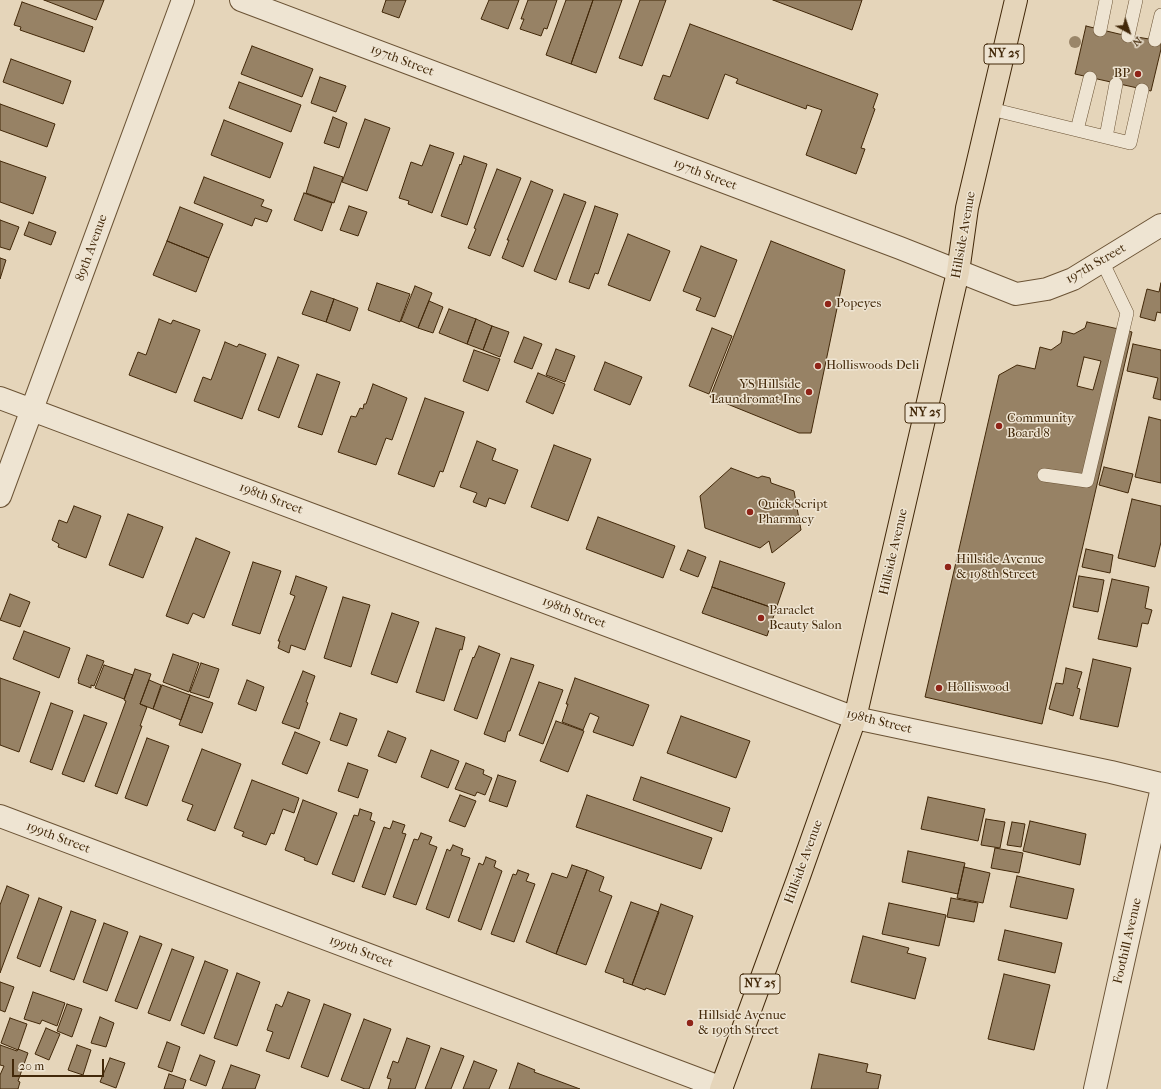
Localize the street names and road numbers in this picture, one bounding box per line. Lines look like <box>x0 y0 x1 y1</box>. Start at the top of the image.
street label: 197th Street <box>368 42 436 80</box>
road number: NY 25 <box>984 44 1024 64</box>
street label: 197th Street <box>671 156 739 194</box>
street label: Hillside Avenue <box>949 190 979 280</box>
street label: 89th Avenue <box>73 212 111 284</box>
street label: 197th Street <box>1063 241 1129 287</box>
road number: NY 25 <box>905 403 945 423</box>
street label: 198th Street <box>237 480 305 518</box>
street label: Hillside Avenue <box>876 507 912 597</box>
street label: 198th Street <box>540 594 608 632</box>
street label: 198th Street <box>845 706 913 738</box>
street label: Hillside Avenue <box>782 818 826 906</box>
street label: 199th Street <box>24 819 92 857</box>
street label: Foothill Avenue <box>1111 896 1145 986</box>
street label: 199th Street <box>327 933 395 971</box>
road number: NY 25 <box>740 974 780 994</box>

